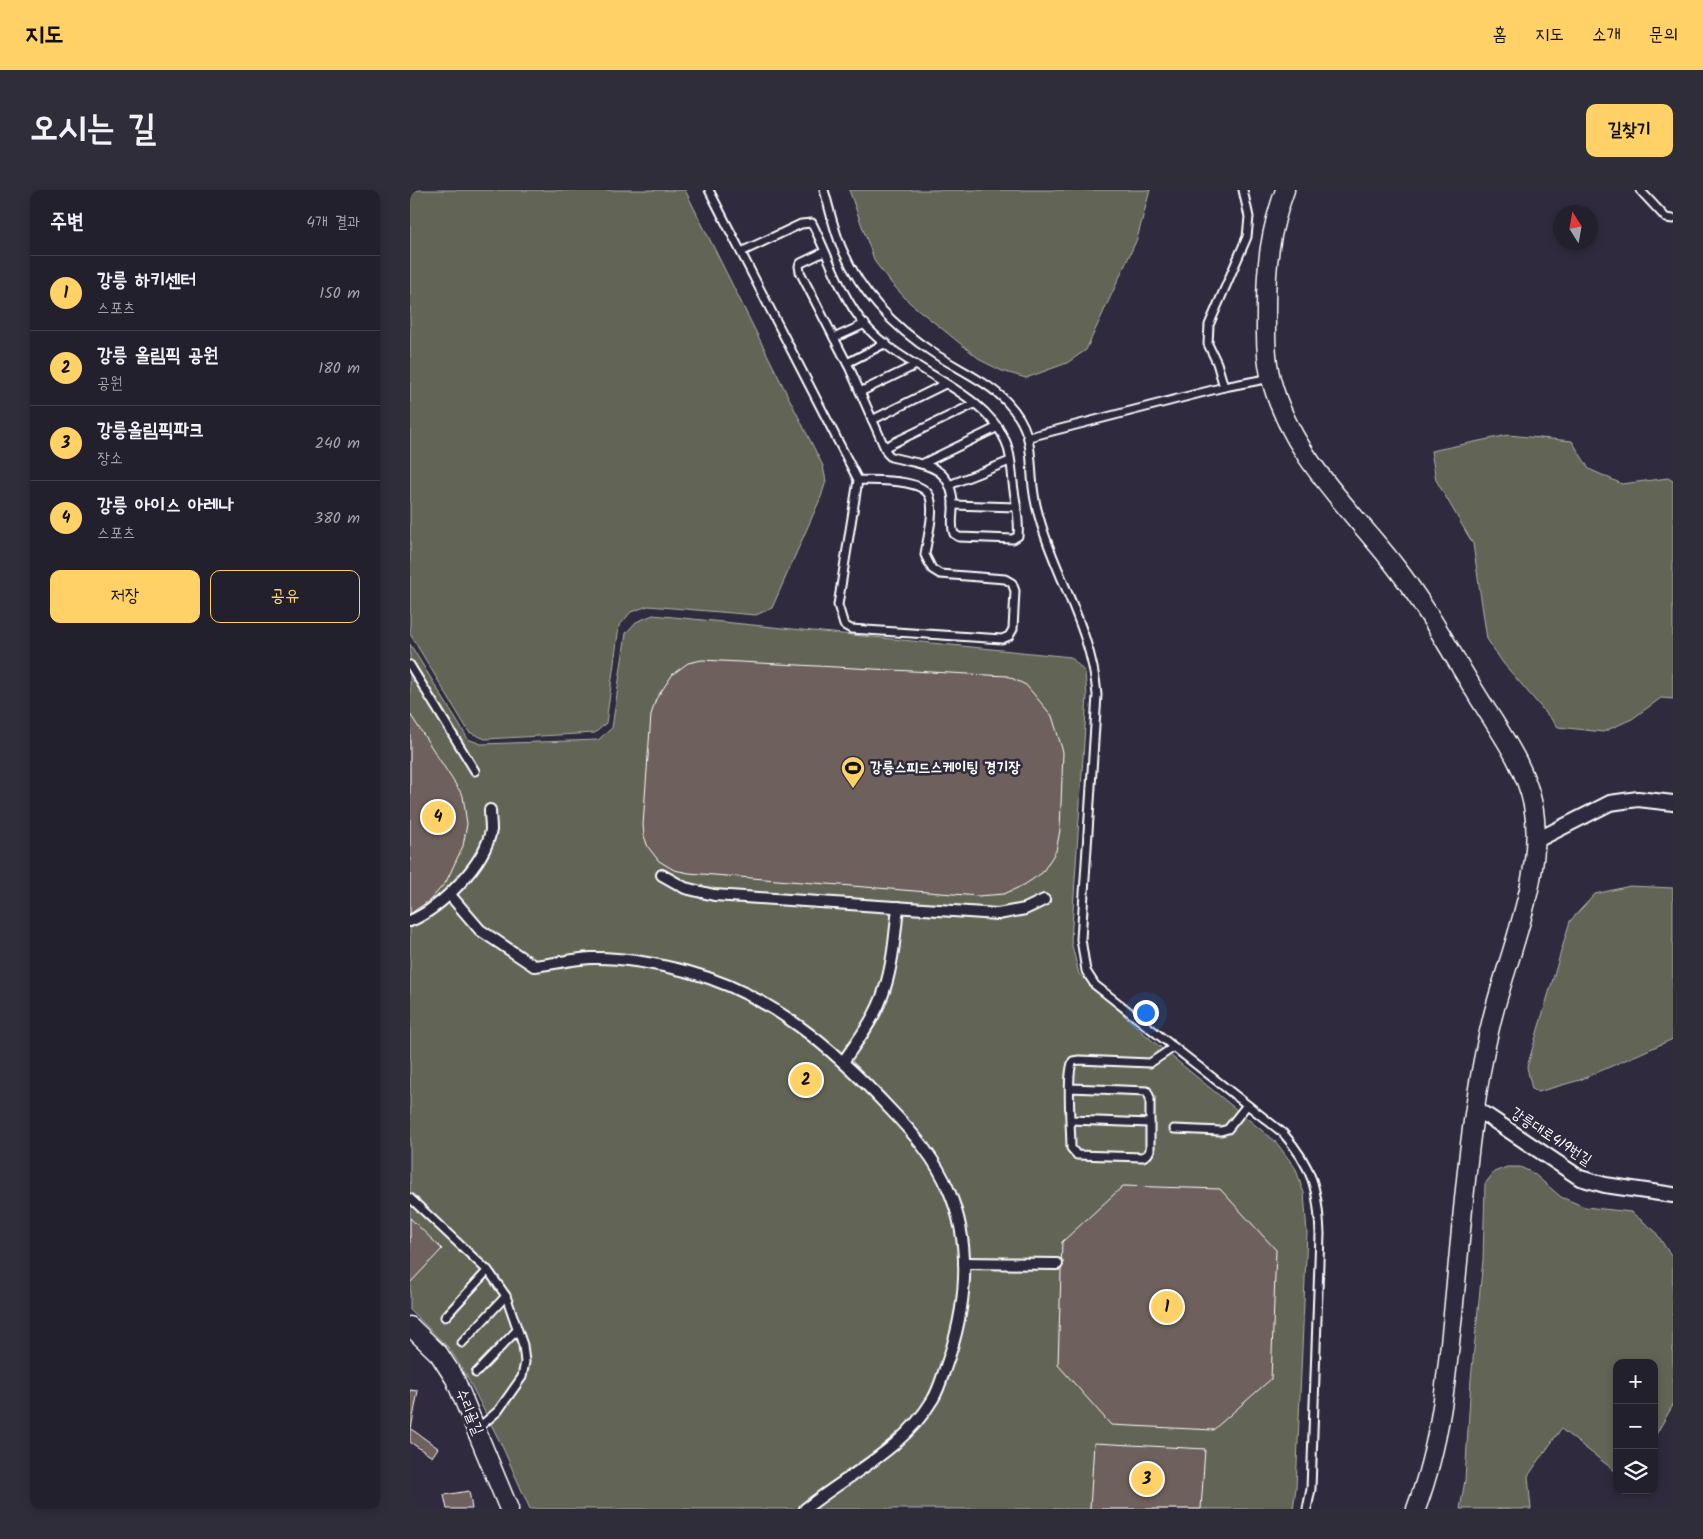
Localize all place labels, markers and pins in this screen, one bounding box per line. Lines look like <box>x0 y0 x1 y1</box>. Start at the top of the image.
sports icon: 강릉스피드스케이팅 경기장 <box>840 755 866 789</box>
place label: 강릉스피드스케이팅 경기장 <box>870 756 1021 780</box>
pin: 4 <box>422 798 454 836</box>
pin: 2 <box>790 1061 822 1099</box>
pin: 1 <box>1151 1288 1183 1326</box>
pin: 3 <box>1131 1460 1163 1498</box>

